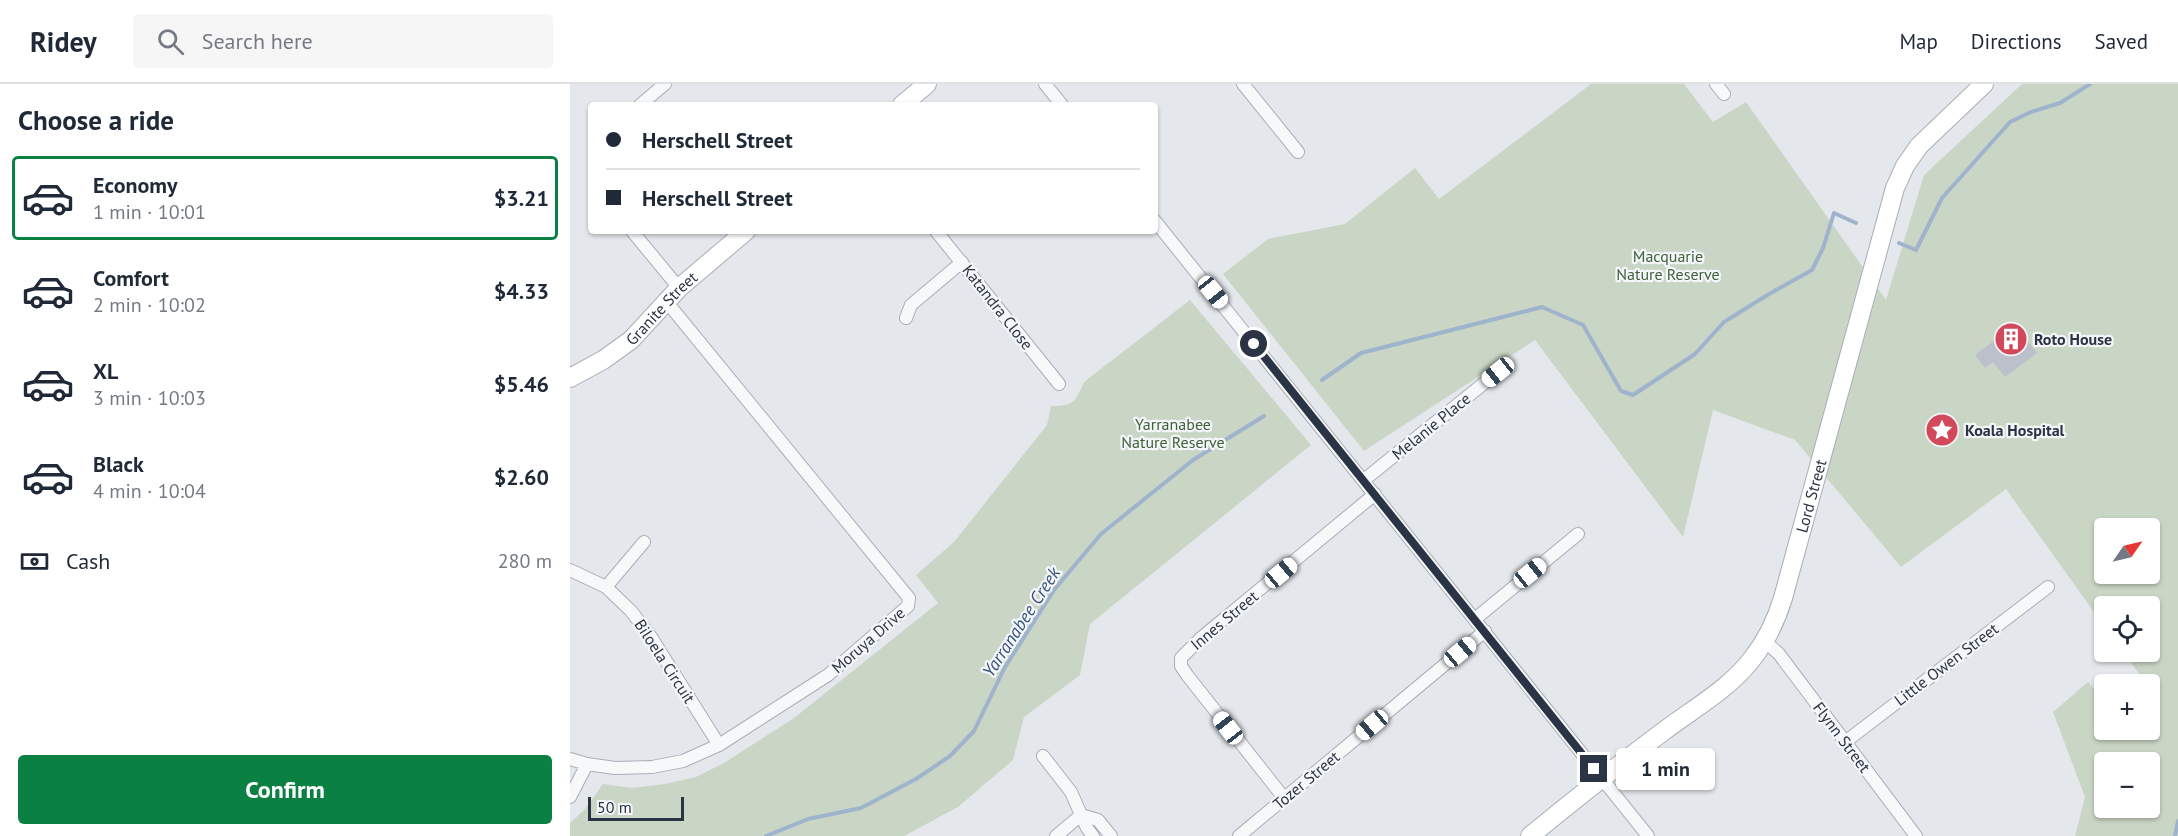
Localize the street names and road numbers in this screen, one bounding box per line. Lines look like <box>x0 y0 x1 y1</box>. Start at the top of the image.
street label: Katandra Close <box>958 260 1038 354</box>
street label: Granite Street <box>621 267 702 349</box>
street label: Melanie Place <box>1388 388 1474 464</box>
street label: Lord Street <box>1791 456 1831 535</box>
street label: Innes Street <box>1186 586 1262 654</box>
street label: Moruya Drive <box>827 603 909 677</box>
street label: Biloela Circuit <box>630 615 700 707</box>
street label: Little Owen Street <box>1890 618 2002 710</box>
street label: Flynn Street <box>1809 698 1875 777</box>
street label: Tozer Street <box>1269 746 1344 814</box>

